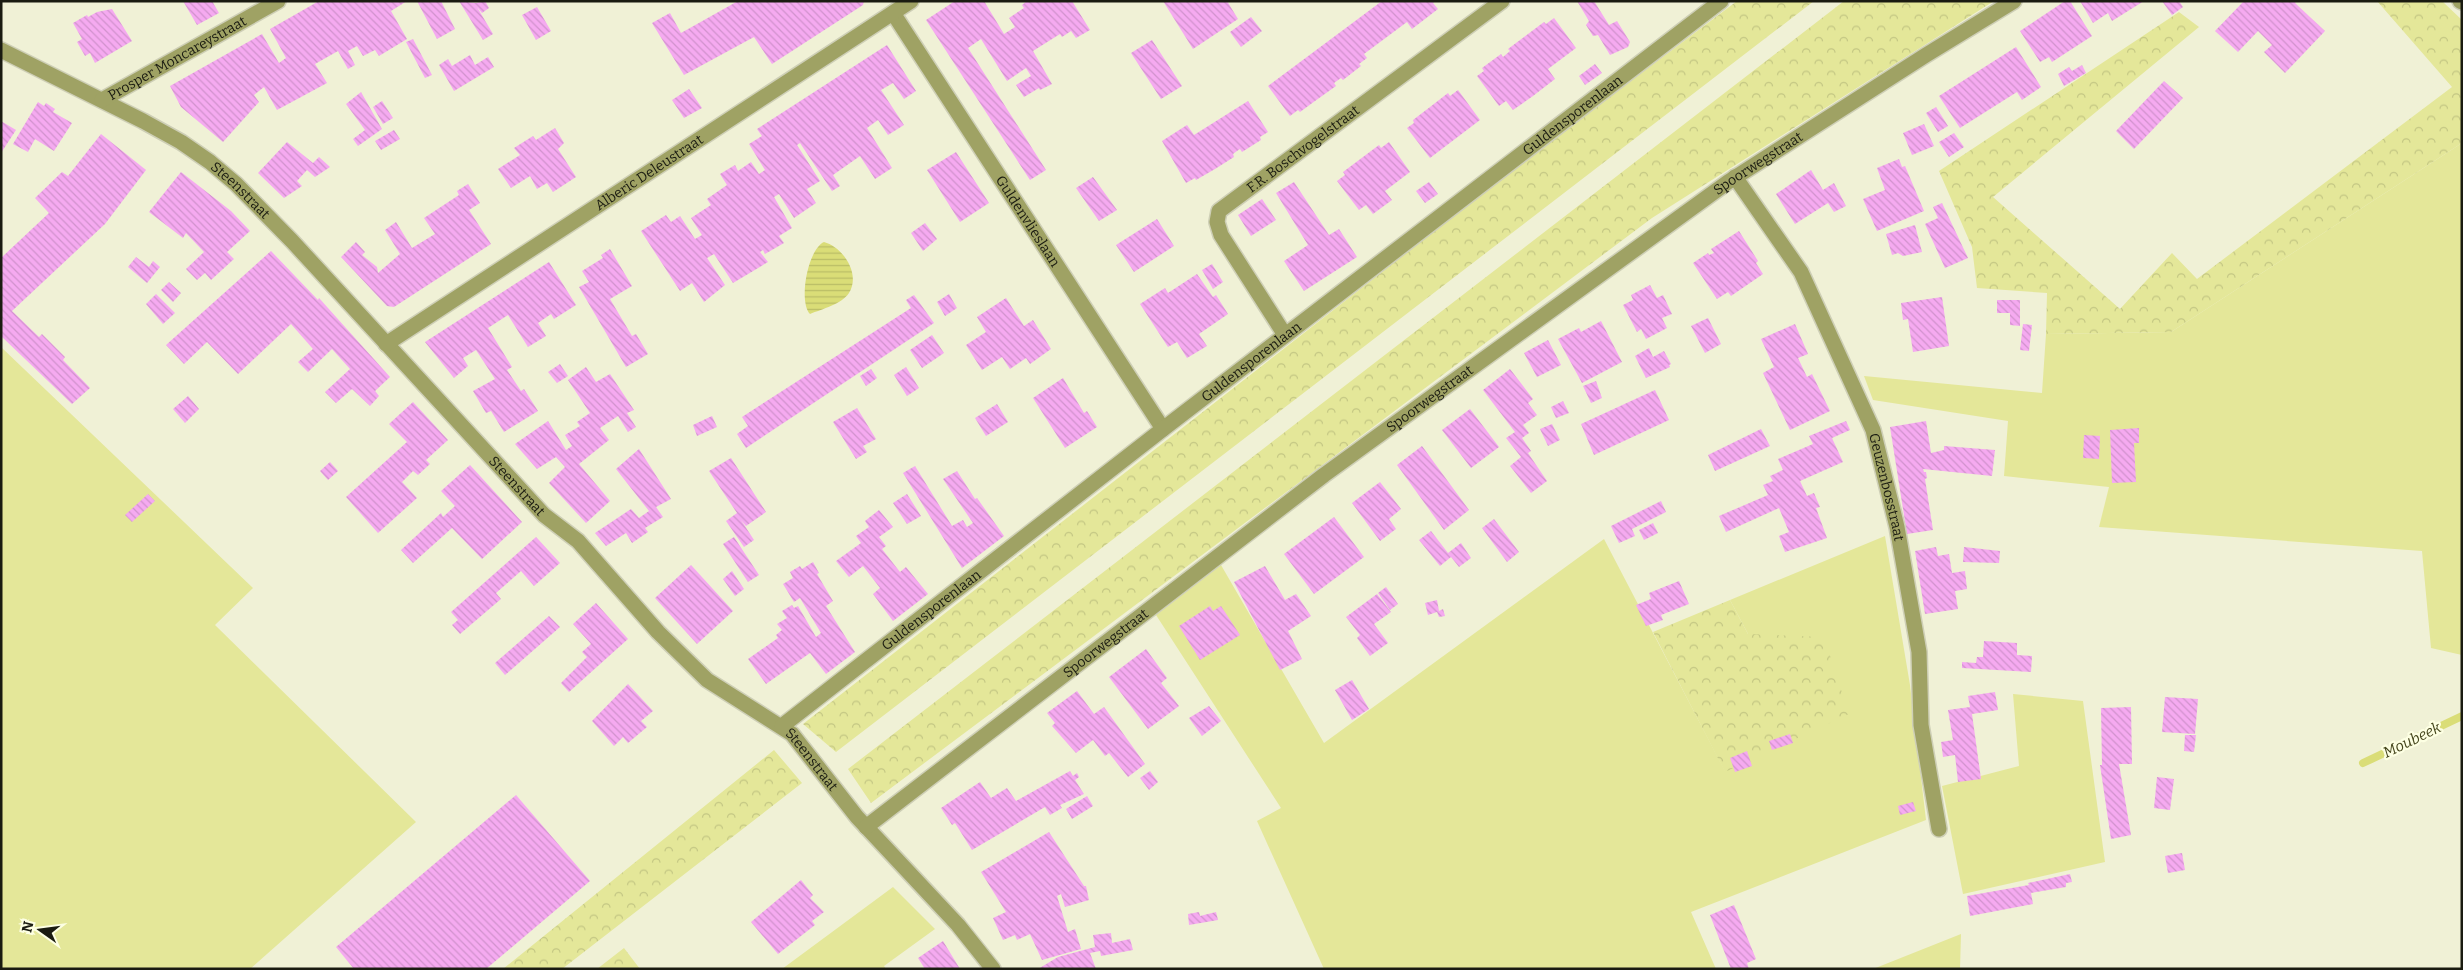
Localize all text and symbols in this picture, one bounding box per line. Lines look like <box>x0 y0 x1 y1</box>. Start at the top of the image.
street label: Prosper Moncareystraat <box>105 12 249 103</box>
street label: Guldensporenlaan <box>1519 71 1626 159</box>
street label: F.R. Boschvogelstraat <box>1243 101 1363 196</box>
street label: Spoorwegstraat <box>1710 128 1806 198</box>
street label: Alberic Deleustraat <box>592 131 706 214</box>
street label: Steenstraat <box>208 158 274 222</box>
street label: Guldenvlieslaan <box>992 172 1064 270</box>
street label: Guldensporenlaan <box>1198 318 1304 405</box>
street label: Spoorwegstraat <box>1383 361 1476 436</box>
street label: Geuzenbosstraat <box>1866 431 1908 542</box>
street label: Steenstraat <box>485 452 549 519</box>
street label: Guldensporenlaan <box>878 566 984 654</box>
street label: Spoorwegstraat <box>1059 605 1151 681</box>
water label: Moubeek <box>2380 718 2445 762</box>
street label: Steenstraat <box>783 724 842 794</box>
north arrow <box>15 905 65 955</box>
text: N <box>18 919 37 934</box>

